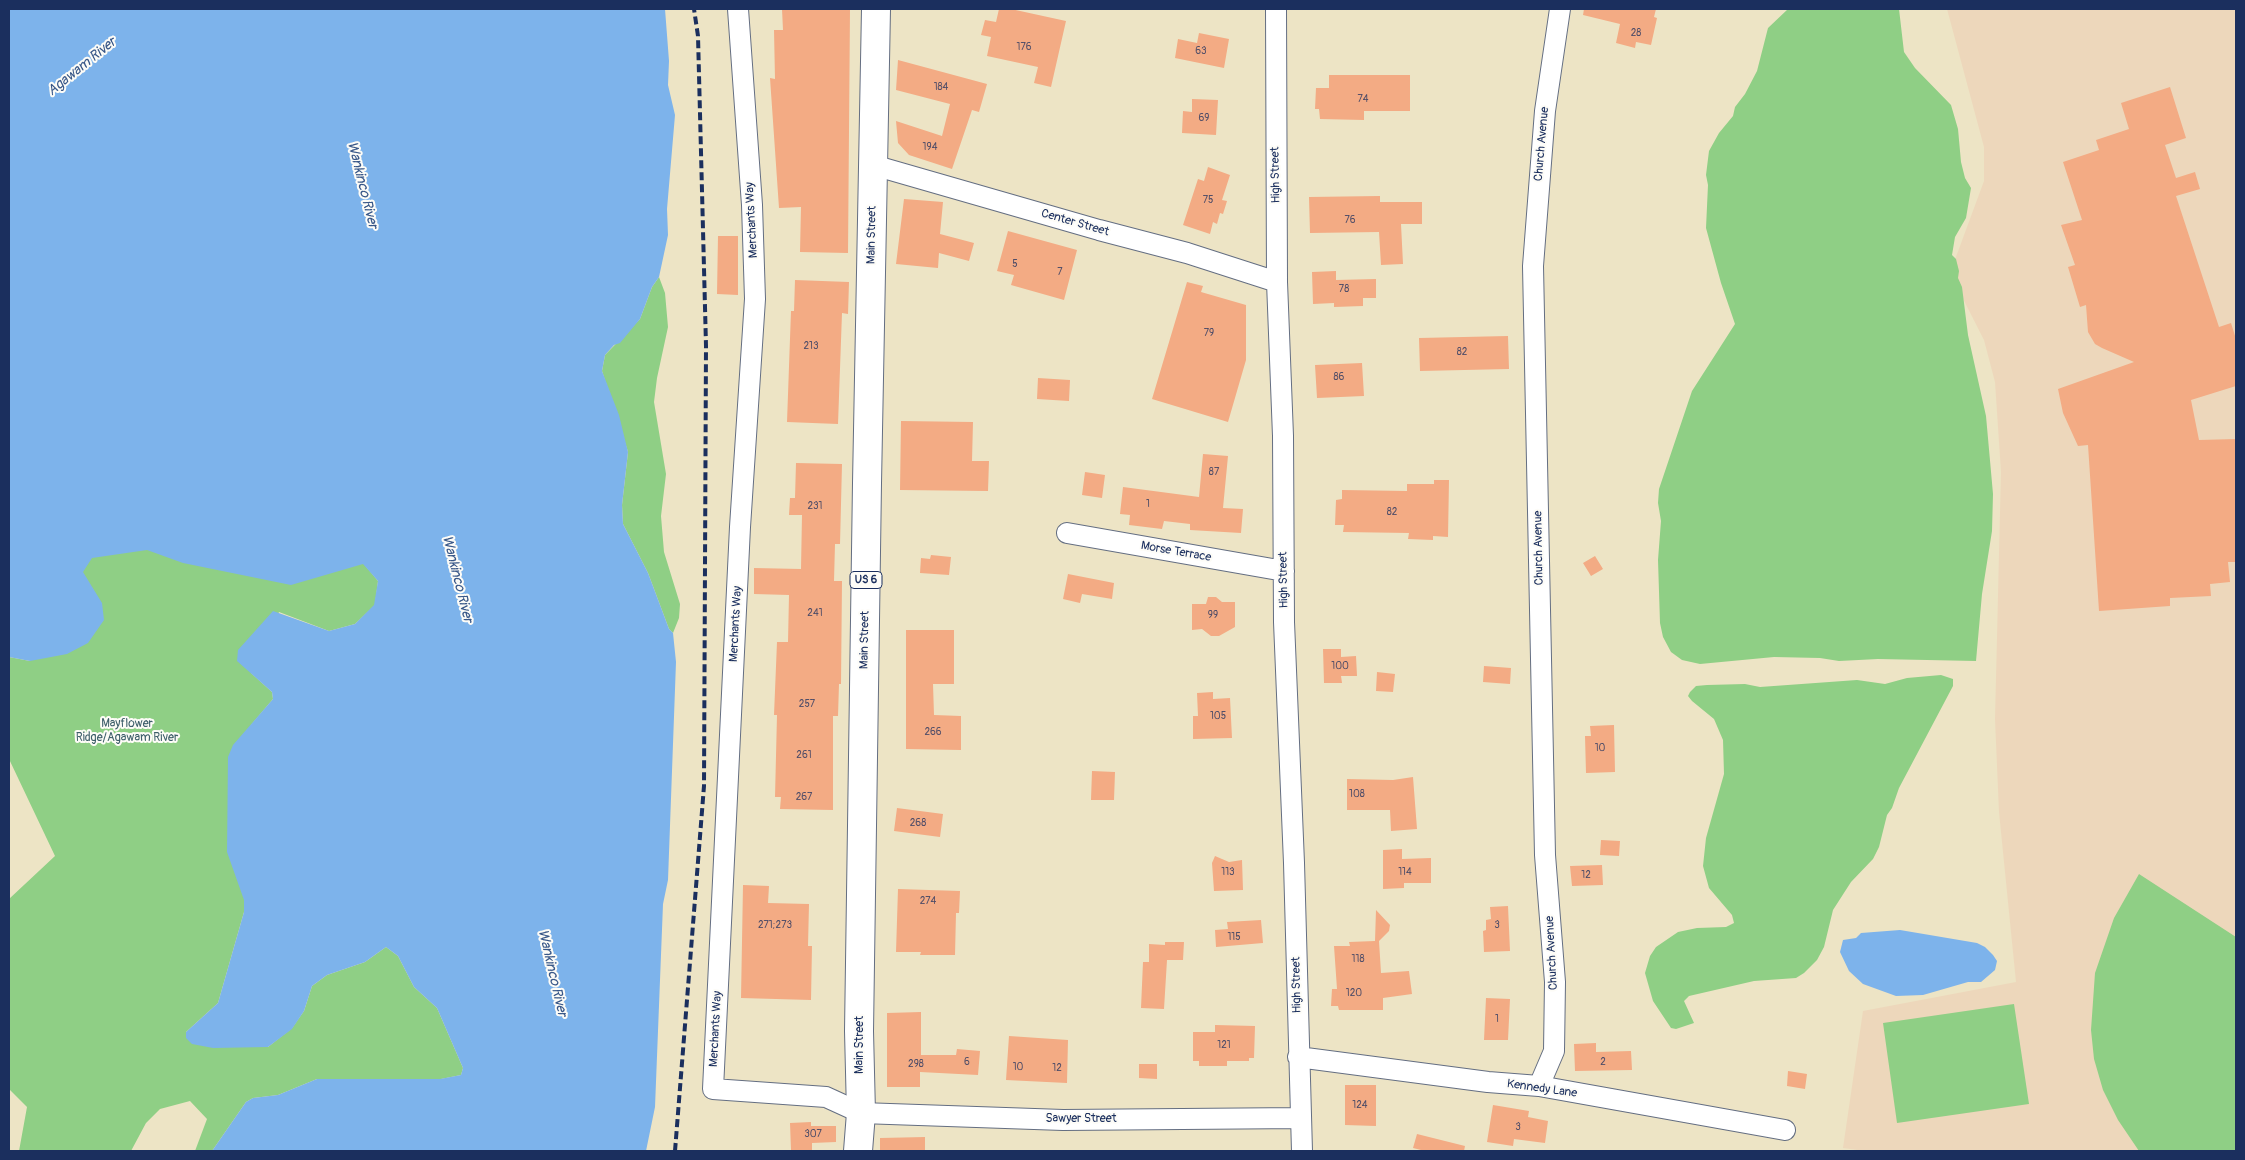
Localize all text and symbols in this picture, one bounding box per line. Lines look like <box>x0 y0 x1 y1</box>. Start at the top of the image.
house number: 28 <box>1631 27 1641 39</box>
water label: Agawam River <box>44 34 120 100</box>
house number: 176 <box>1016 41 1032 53</box>
house number: 63 <box>1195 45 1207 57</box>
house number: 184 <box>934 81 948 93</box>
house number: 74 <box>1357 93 1369 105</box>
street label: Church Avenue <box>1532 106 1552 182</box>
house number: 69 <box>1199 112 1209 124</box>
water label: Wankinco River <box>343 140 381 230</box>
house number: 194 <box>923 141 937 153</box>
street label: High Street <box>1268 147 1284 203</box>
street label: Merchants Way <box>743 182 761 258</box>
house number: 75 <box>1203 194 1213 206</box>
street label: Main Street <box>864 206 880 264</box>
street label: Center Street <box>1039 206 1111 240</box>
house number: 76 <box>1344 214 1356 226</box>
house number: 5 <box>1012 258 1018 270</box>
house number: 7 <box>1057 266 1063 278</box>
house number: 78 <box>1339 283 1349 295</box>
house number: 79 <box>1204 327 1214 339</box>
house number: 213 <box>803 340 819 352</box>
house number: 82 <box>1457 346 1467 358</box>
house number: 86 <box>1334 371 1344 383</box>
house number: 87 <box>1209 466 1219 478</box>
house number: 1 <box>1146 498 1150 510</box>
house number: 231 <box>808 500 822 512</box>
house number: 82 <box>1387 506 1397 518</box>
street label: Church Avenue <box>1531 511 1547 585</box>
water label: Wankinco River <box>438 534 476 624</box>
street label: Morse Terrace <box>1140 539 1212 565</box>
street label: High Street <box>1276 552 1292 608</box>
road number: US 6 <box>850 572 882 588</box>
street label: Merchants Way <box>727 586 745 662</box>
house number: 241 <box>807 607 823 619</box>
house number: 99 <box>1208 609 1218 621</box>
street label: Main Street <box>857 611 873 669</box>
house number: 100 <box>1331 660 1349 672</box>
house number: 257 <box>799 698 815 710</box>
house number: 105 <box>1210 710 1226 722</box>
park label: Mayflower Ridge/Agawam River <box>76 717 178 745</box>
house number: 266 <box>924 726 942 738</box>
house number: 10 <box>1595 742 1605 754</box>
house number: 261 <box>796 749 812 761</box>
house number: 108 <box>1349 788 1365 800</box>
house number: 267 <box>796 791 812 803</box>
house number: 268 <box>910 817 926 829</box>
house number: 113 <box>1221 866 1235 878</box>
house number: 114 <box>1398 866 1412 878</box>
house number: 12 <box>1581 869 1591 881</box>
house number: 274 <box>920 895 936 907</box>
street label: Church Avenue <box>1543 915 1561 991</box>
house number: 271;273 <box>758 919 792 931</box>
house number: 3 <box>1494 919 1500 931</box>
water label: Wankinco River <box>534 928 570 1018</box>
house number: 115 <box>1227 931 1241 943</box>
house number: 118 <box>1352 953 1364 965</box>
street label: High Street <box>1289 957 1305 1013</box>
house number: 120 <box>1346 987 1362 999</box>
street label: Merchants Way <box>707 991 725 1067</box>
house number: 1 <box>1495 1013 1499 1025</box>
street label: Main Street <box>853 1016 867 1074</box>
house number: 121 <box>1217 1039 1231 1051</box>
house number: 6 <box>964 1056 970 1068</box>
house number: 2 <box>1600 1056 1606 1068</box>
house number: 298 <box>908 1058 924 1070</box>
house number: 10 <box>1013 1061 1023 1073</box>
house number: 12 <box>1052 1062 1062 1074</box>
street label: Kennedy Lane <box>1506 1077 1578 1101</box>
house number: 124 <box>1352 1099 1368 1111</box>
street label: Sawyer Street <box>1045 1112 1117 1126</box>
house number: 3 <box>1515 1121 1521 1133</box>
house number: 307 <box>804 1128 822 1140</box>

